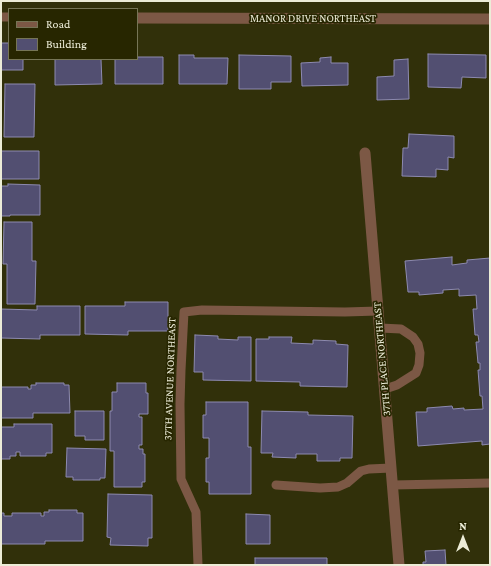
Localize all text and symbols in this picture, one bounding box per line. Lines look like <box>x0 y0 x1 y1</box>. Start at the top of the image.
legend <box>8 8 138 60</box>
street label: MANOR DRIVE NORTHEAST <box>250 12 376 26</box>
text: Road <box>46 17 70 31</box>
text: Building <box>46 37 87 51</box>
street label: 37TH PLACE NORTHEAST <box>370 302 394 416</box>
street label: 37TH AVENUE NORTHEAST <box>161 317 179 441</box>
north arrow <box>443 518 483 558</box>
text: N <box>459 520 467 532</box>

